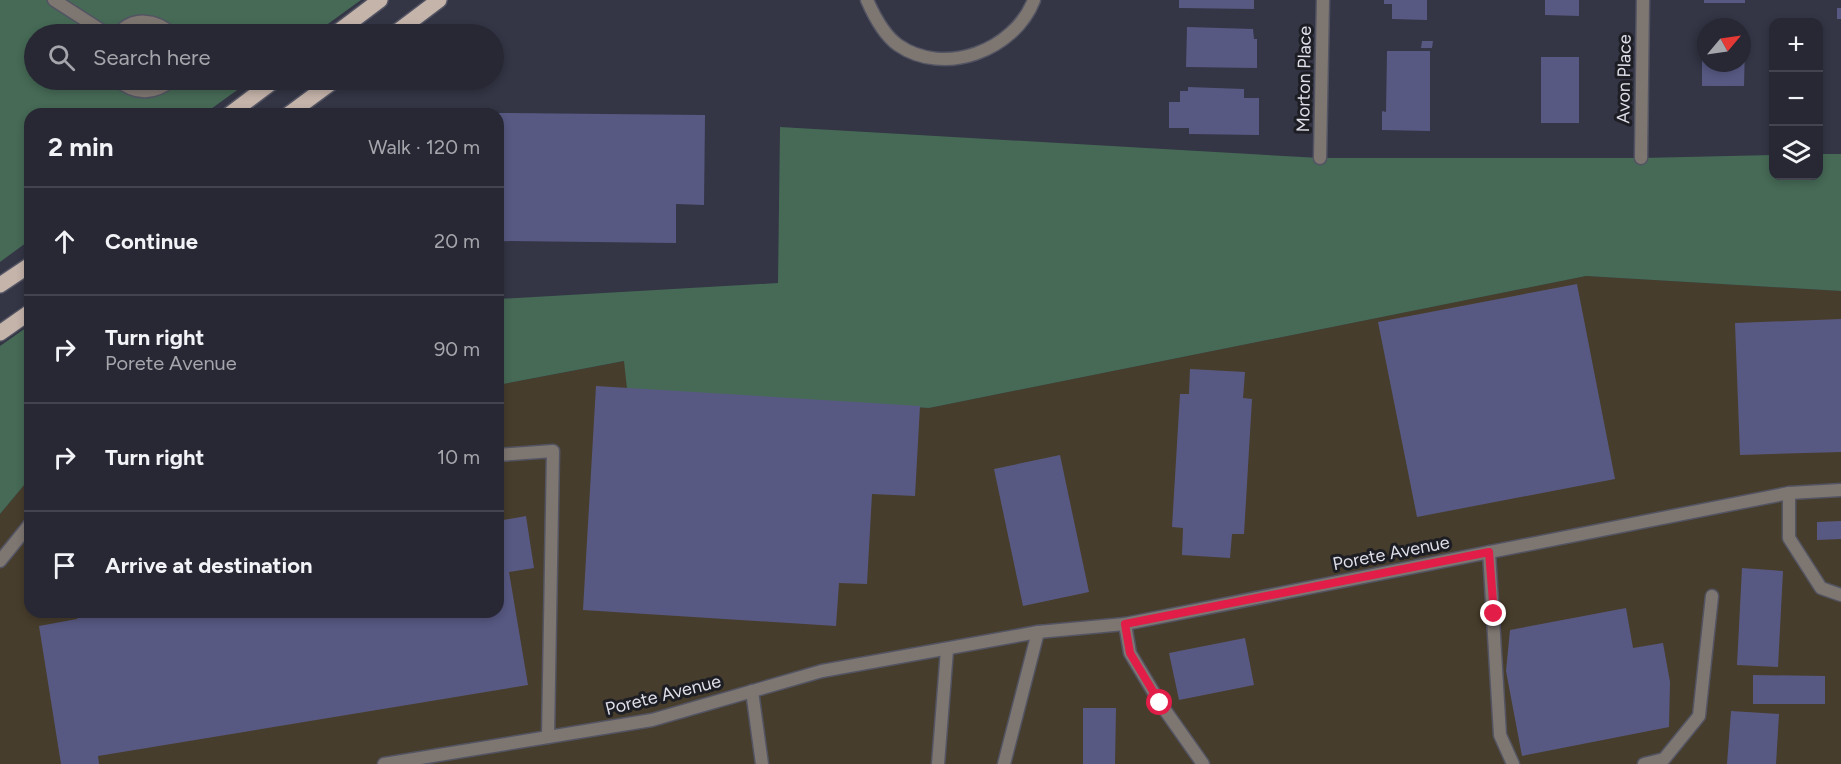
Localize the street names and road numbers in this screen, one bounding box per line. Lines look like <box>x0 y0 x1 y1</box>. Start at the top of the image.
street label: Morton Place <box>1292 25 1316 132</box>
street label: Avon Place <box>1612 34 1636 124</box>
street label: Porete Avenue <box>1331 531 1451 575</box>
street label: Porete Avenue <box>603 670 723 720</box>

